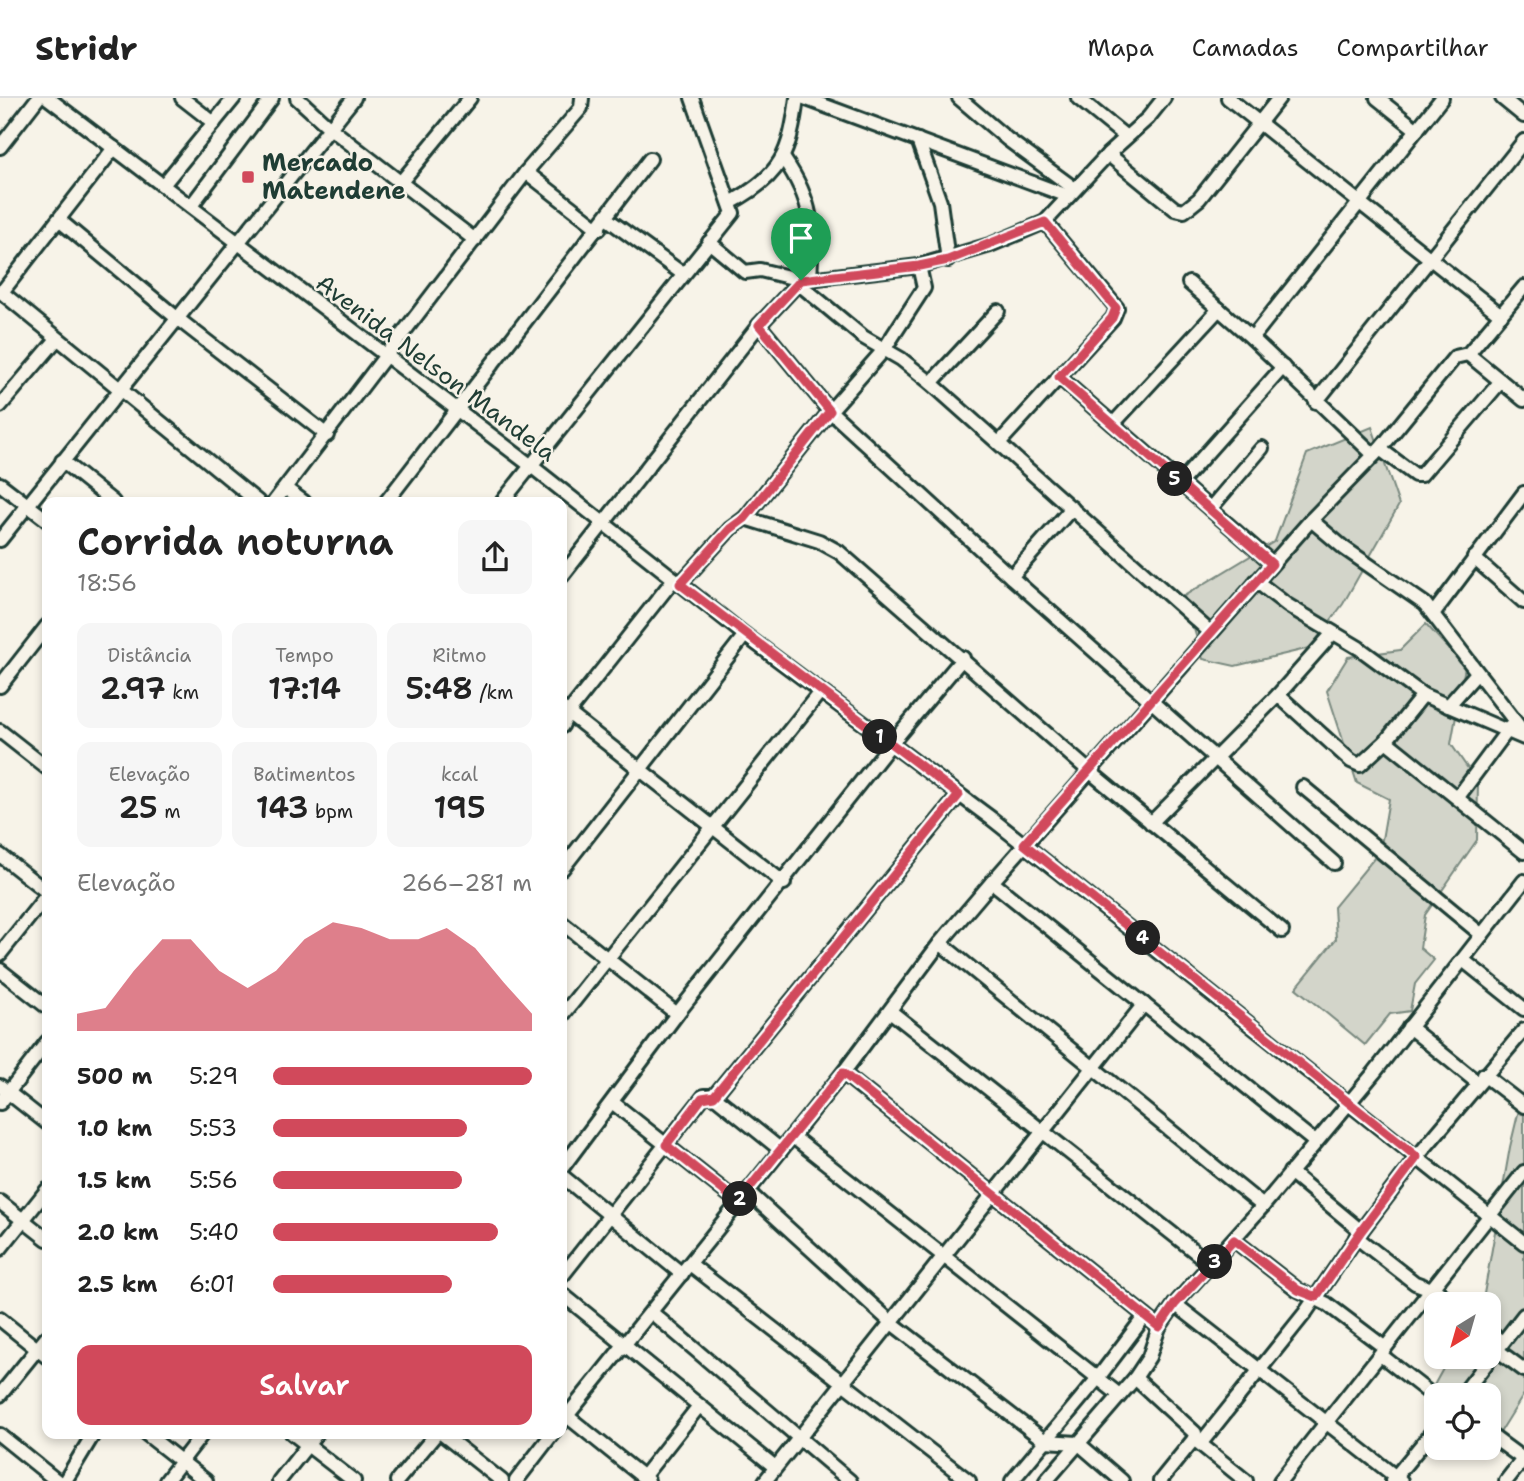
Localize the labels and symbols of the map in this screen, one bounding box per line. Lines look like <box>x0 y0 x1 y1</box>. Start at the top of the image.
place label: Mercado Matendene <box>262 147 406 207</box>
marker: Mercado Matendene <box>240 169 256 185</box>
pin <box>771 208 831 280</box>
street label: Avenida Nelson Mandela <box>309 267 563 469</box>
pin: 5 <box>1158 462 1192 496</box>
pin: 1 <box>862 720 898 754</box>
pin: 4 <box>1126 920 1160 956</box>
pin: 2 <box>722 1182 758 1216</box>
pin: 3 <box>1198 1244 1232 1280</box>
north arrow <box>1424 1292 1502 1368</box>

